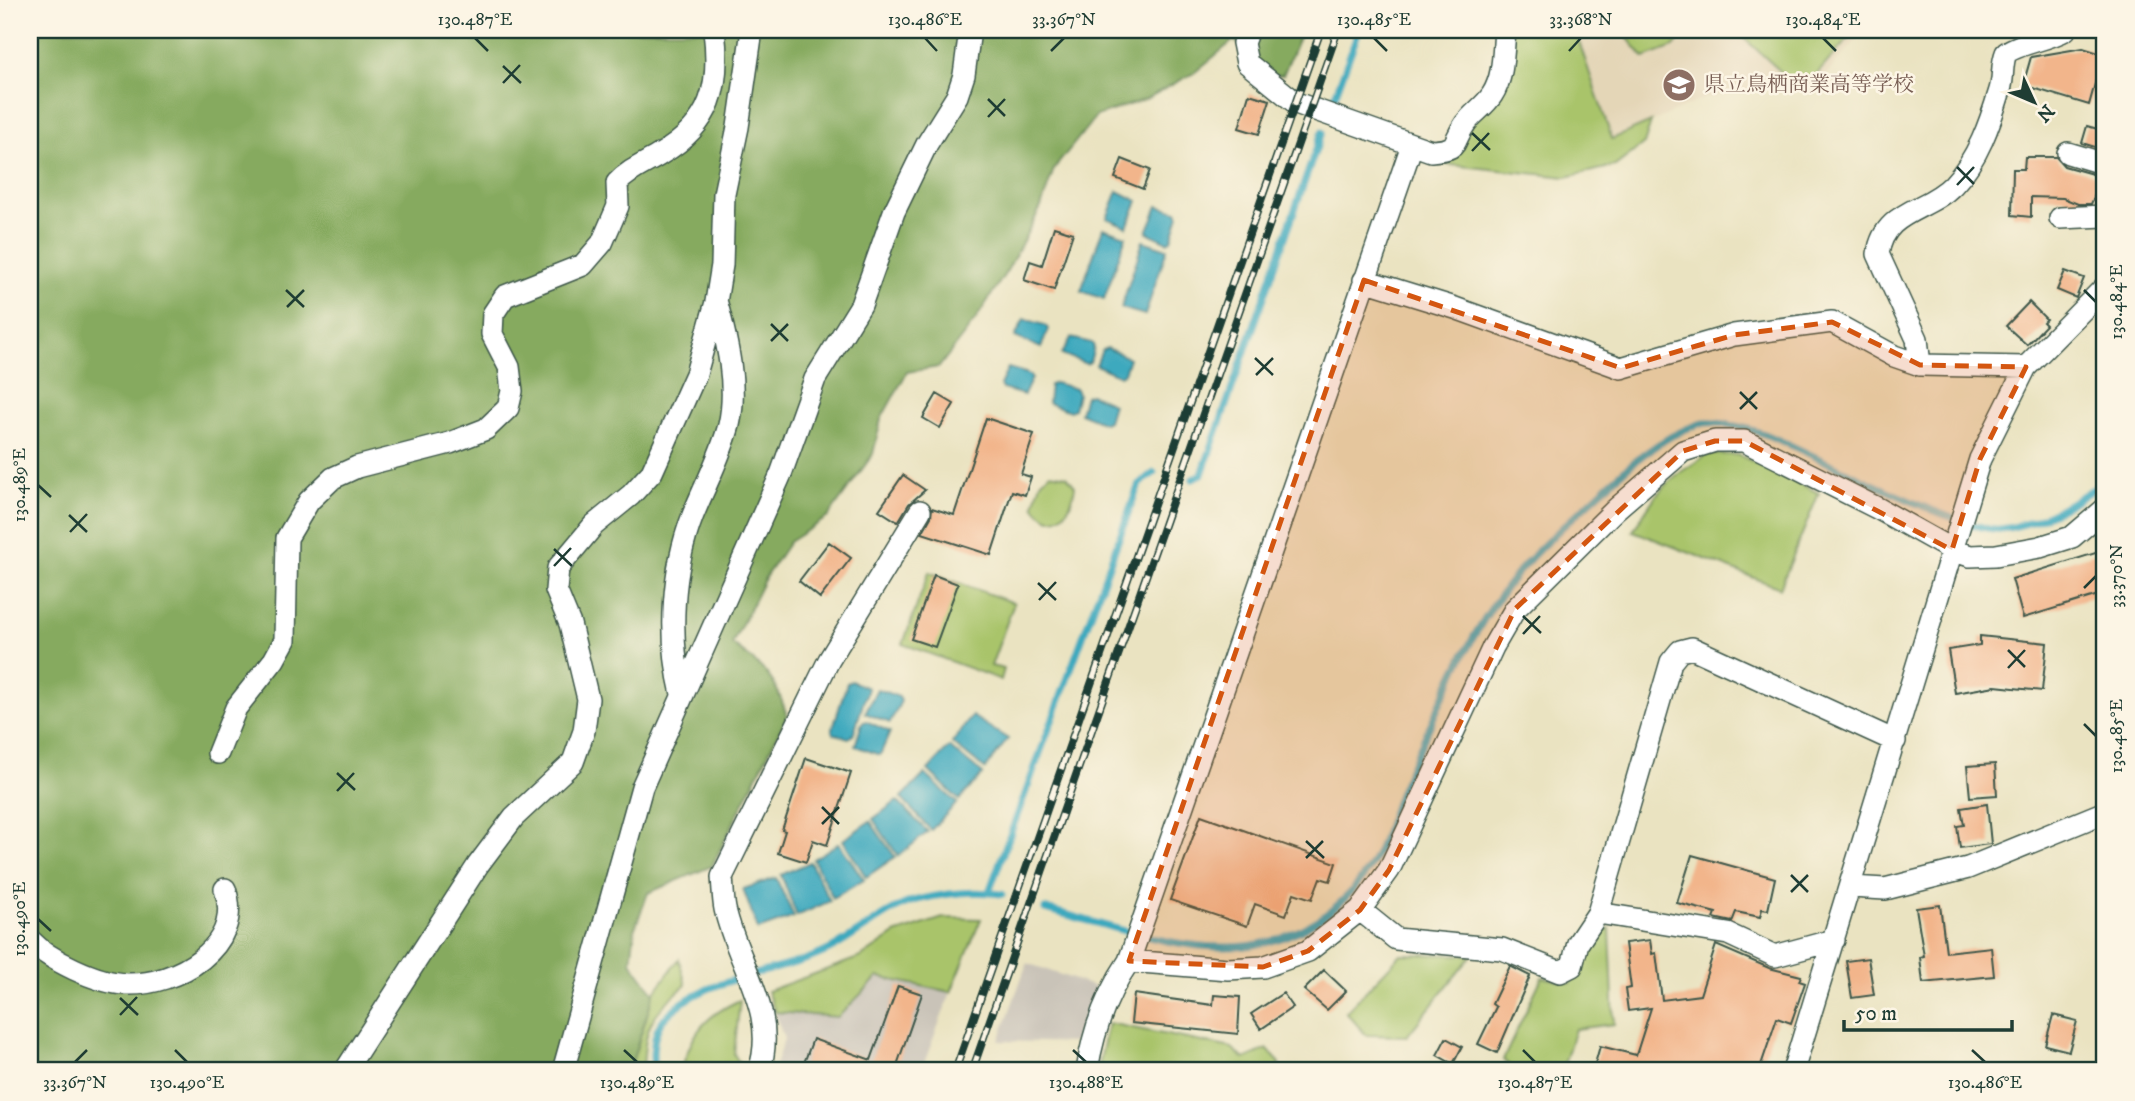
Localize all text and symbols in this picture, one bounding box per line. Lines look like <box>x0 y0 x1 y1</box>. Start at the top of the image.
text: 130.487°E <box>438 9 513 31</box>
text: 130.486°E <box>888 9 963 31</box>
text: 33.367°N <box>1032 9 1096 31</box>
text: 130.485°E <box>1337 9 1411 31</box>
text: 33.368°N <box>1549 9 1613 31</box>
text: 130.484°E <box>1785 9 1861 31</box>
school or university icon: 県立鳥栖商業高等学校 <box>1660 66 1698 104</box>
north arrow <box>1998 66 2068 136</box>
place label: 県立鳥栖商業高等学校 <box>1704 72 1914 98</box>
text: N <box>2031 99 2059 127</box>
text: 130.484°E <box>2106 264 2128 340</box>
text: 130.489°E <box>9 448 31 522</box>
text: 33.370°N <box>2106 544 2128 608</box>
text: 130.485°E <box>2106 699 2128 773</box>
text: 130.490°E <box>9 881 31 957</box>
scale bar <box>1844 989 2012 1033</box>
text: 50 m <box>1855 1001 1897 1027</box>
text: 33.367°N <box>43 1072 107 1094</box>
text: 130.490°E <box>150 1072 225 1094</box>
text: 130.489°E <box>600 1072 674 1094</box>
text: 130.488°E <box>1049 1072 1123 1094</box>
text: 130.487°E <box>1498 1072 1573 1094</box>
text: 130.486°E <box>1948 1072 2023 1094</box>

